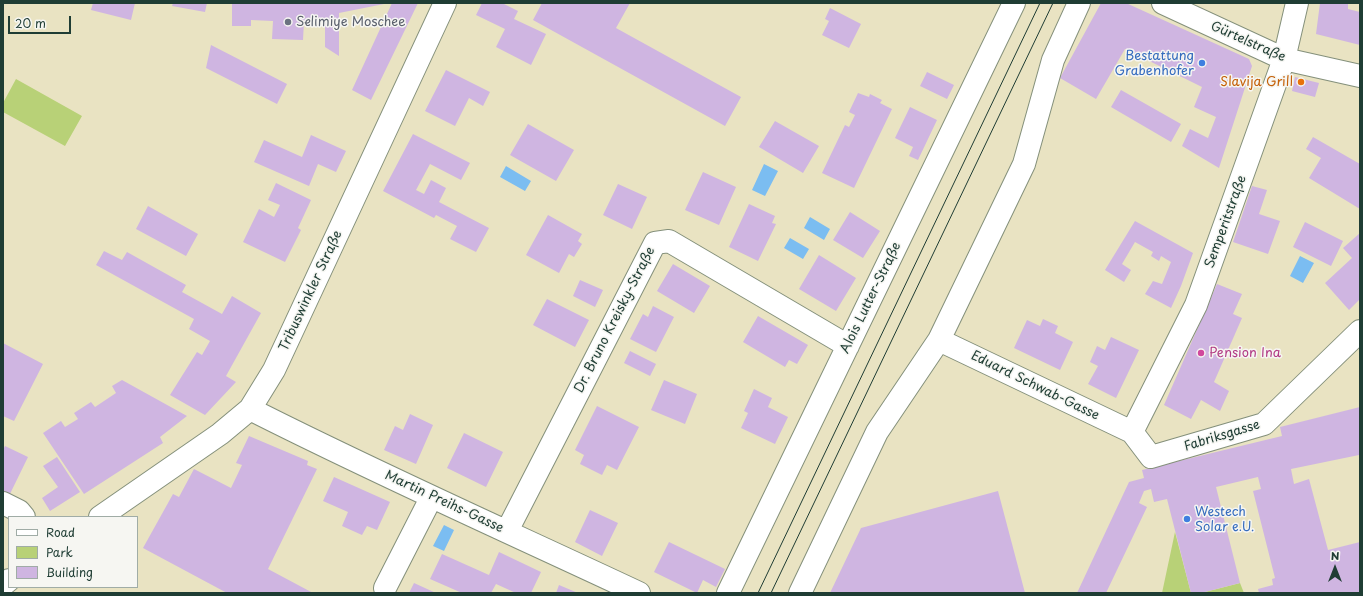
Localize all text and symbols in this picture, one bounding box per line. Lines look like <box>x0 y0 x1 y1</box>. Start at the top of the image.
scale bar <box>10 8 73 34</box>
text: 20 m <box>15 14 46 32</box>
place label: Selimiye Moschee <box>296 14 405 30</box>
marker: Selimiye Moschee <box>283 17 293 27</box>
street label: Gürtelstraße <box>1208 19 1288 65</box>
place label: Bestattung Grabenhofer <box>1115 48 1194 79</box>
marker: Bestattung Grabenhofer <box>1197 58 1207 68</box>
place label: Slavija Grill <box>1220 74 1293 90</box>
marker: Slavija Grill <box>1296 77 1306 87</box>
street label: Semperitstraße <box>1202 173 1250 271</box>
street label: Tribuswinkler Straße <box>276 228 346 354</box>
street label: Alois Lutter-Straße <box>837 240 905 356</box>
street label: Dr. Bruno Kreisky-Straße <box>571 245 659 395</box>
place label: Pension Ina <box>1209 345 1281 361</box>
street label: Eduard Schwab-Gasse <box>968 348 1102 424</box>
marker: Pension Ina <box>1196 348 1206 358</box>
street label: Fabriksgasse <box>1182 417 1262 455</box>
street label: Martin Preihs-Gasse <box>382 468 506 536</box>
place label: Westech Solar e.U. <box>1195 504 1254 535</box>
marker: Westech Solar e.U. <box>1182 514 1192 524</box>
legend <box>8 516 138 588</box>
text: Road <box>46 523 75 541</box>
text: Park <box>46 543 73 561</box>
text: N <box>1331 547 1339 564</box>
north arrow <box>1315 548 1355 588</box>
text: Building <box>46 563 93 581</box>

